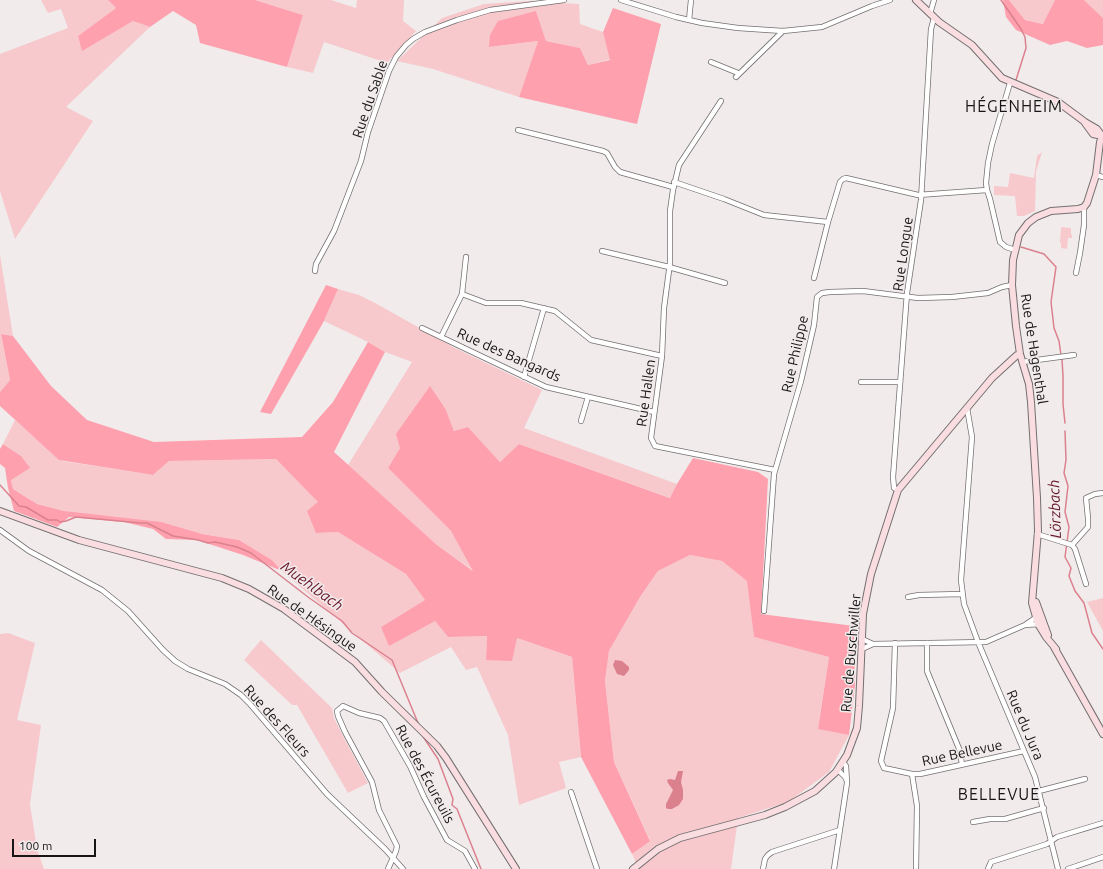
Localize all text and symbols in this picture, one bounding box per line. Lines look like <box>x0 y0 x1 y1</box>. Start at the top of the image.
street label: Rue du Sable <box>349 58 391 140</box>
district label: HÉGENHEIM <box>965 97 1063 117</box>
street label: Rue Longue <box>889 216 917 292</box>
street label: Rue de Hagenthal <box>1017 292 1051 406</box>
street label: Rue Philippe <box>778 314 812 394</box>
street label: Rue des Bangards <box>455 325 563 385</box>
street label: Rue Hallen <box>633 358 659 428</box>
water label: Lörzbach <box>1045 479 1065 539</box>
water label: Muehlbach <box>277 557 347 615</box>
street label: Rue de Hésingue <box>264 581 360 655</box>
street label: Rue de Buschwiller <box>837 593 865 713</box>
street label: Rue des Fleurs <box>240 682 314 760</box>
street label: Rue du Jura <box>1003 687 1047 763</box>
street label: Rue des Écureuils <box>392 722 458 826</box>
street label: Rue Bellevue <box>920 736 1004 770</box>
district label: BELLEVUE <box>958 785 1040 805</box>
scale bar <box>14 831 98 857</box>
text: 100 m <box>19 839 52 852</box>

